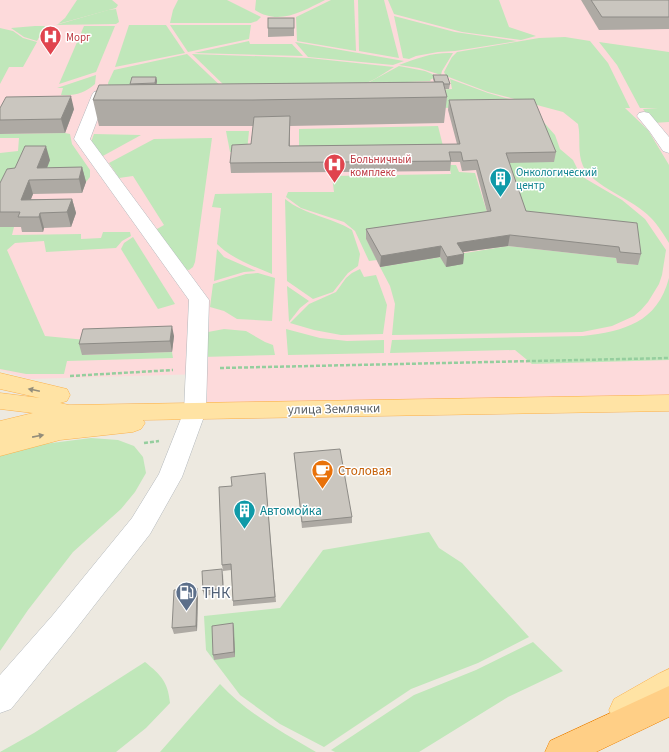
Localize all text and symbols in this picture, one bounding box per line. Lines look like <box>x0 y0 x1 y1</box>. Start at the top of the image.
hospital icon: Морг <box>37 24 63 57</box>
place label: Морг <box>66 30 91 45</box>
hospital icon: Больничный комплекс <box>321 152 347 185</box>
place label: Больничный комплекс <box>350 152 411 180</box>
building icon: Онкологический центр <box>487 165 513 198</box>
place label: Онкологический центр <box>516 165 597 193</box>
one-way arrow <box>27 386 40 392</box>
street label: улица Землячки <box>288 399 380 419</box>
one-way arrow <box>31 433 44 439</box>
cafe icon: Столовая <box>309 458 335 491</box>
place label: Столовая <box>338 462 392 480</box>
building icon: Автомойка <box>232 498 258 531</box>
place label: Автомойка <box>260 502 322 520</box>
fuel station icon: ТНК <box>173 580 199 613</box>
place label: ТНК <box>202 582 231 604</box>

